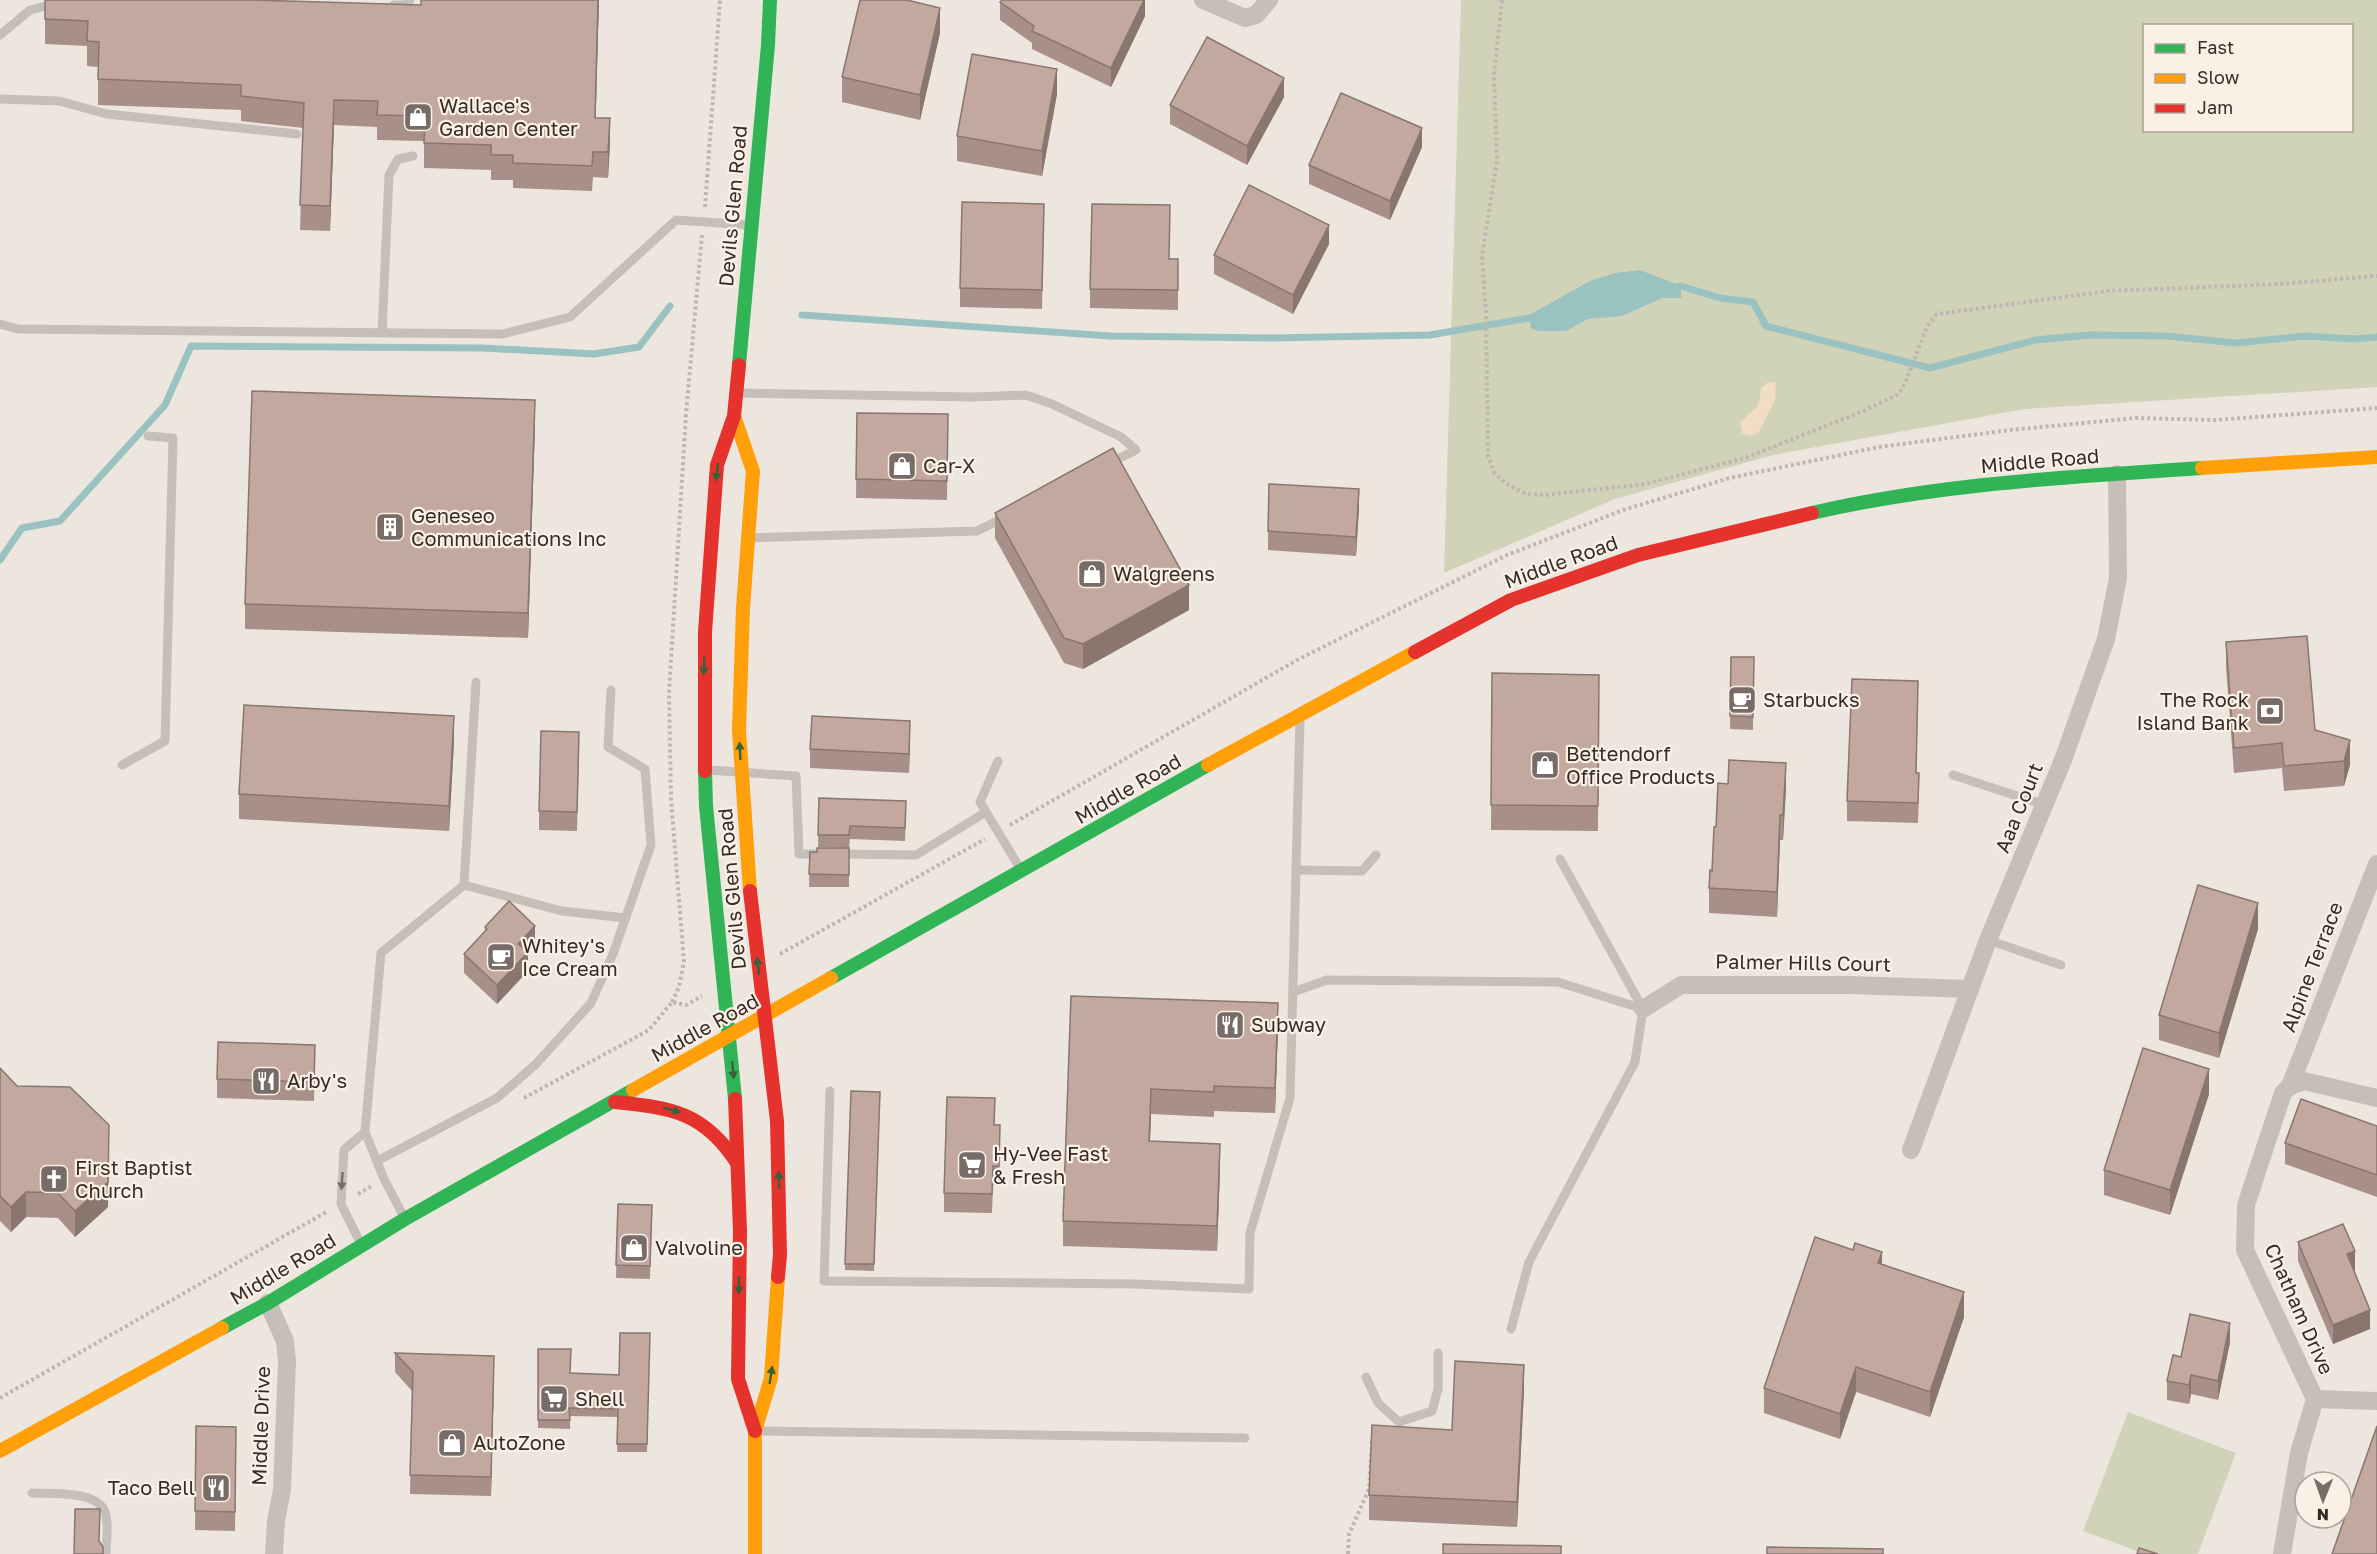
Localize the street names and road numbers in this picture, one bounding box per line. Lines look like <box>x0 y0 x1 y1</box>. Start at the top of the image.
street label: Devils Glen Road <box>713 124 751 288</box>
street label: Middle Road <box>1980 443 2100 477</box>
street label: Middle Road <box>1501 529 1621 593</box>
street label: Middle Road <box>1070 748 1185 828</box>
street label: Aaa Court <box>1989 759 2047 856</box>
street label: Devils Glen Road <box>712 807 750 971</box>
street label: Alpine Terrace <box>2275 898 2347 1035</box>
street label: Palmer Hills Court <box>1715 948 1891 976</box>
street label: Middle Road <box>647 988 762 1066</box>
street label: Middle Road <box>225 1227 340 1309</box>
street label: Chatham Drive <box>2260 1239 2340 1378</box>
street label: Middle Drive <box>246 1366 274 1486</box>

